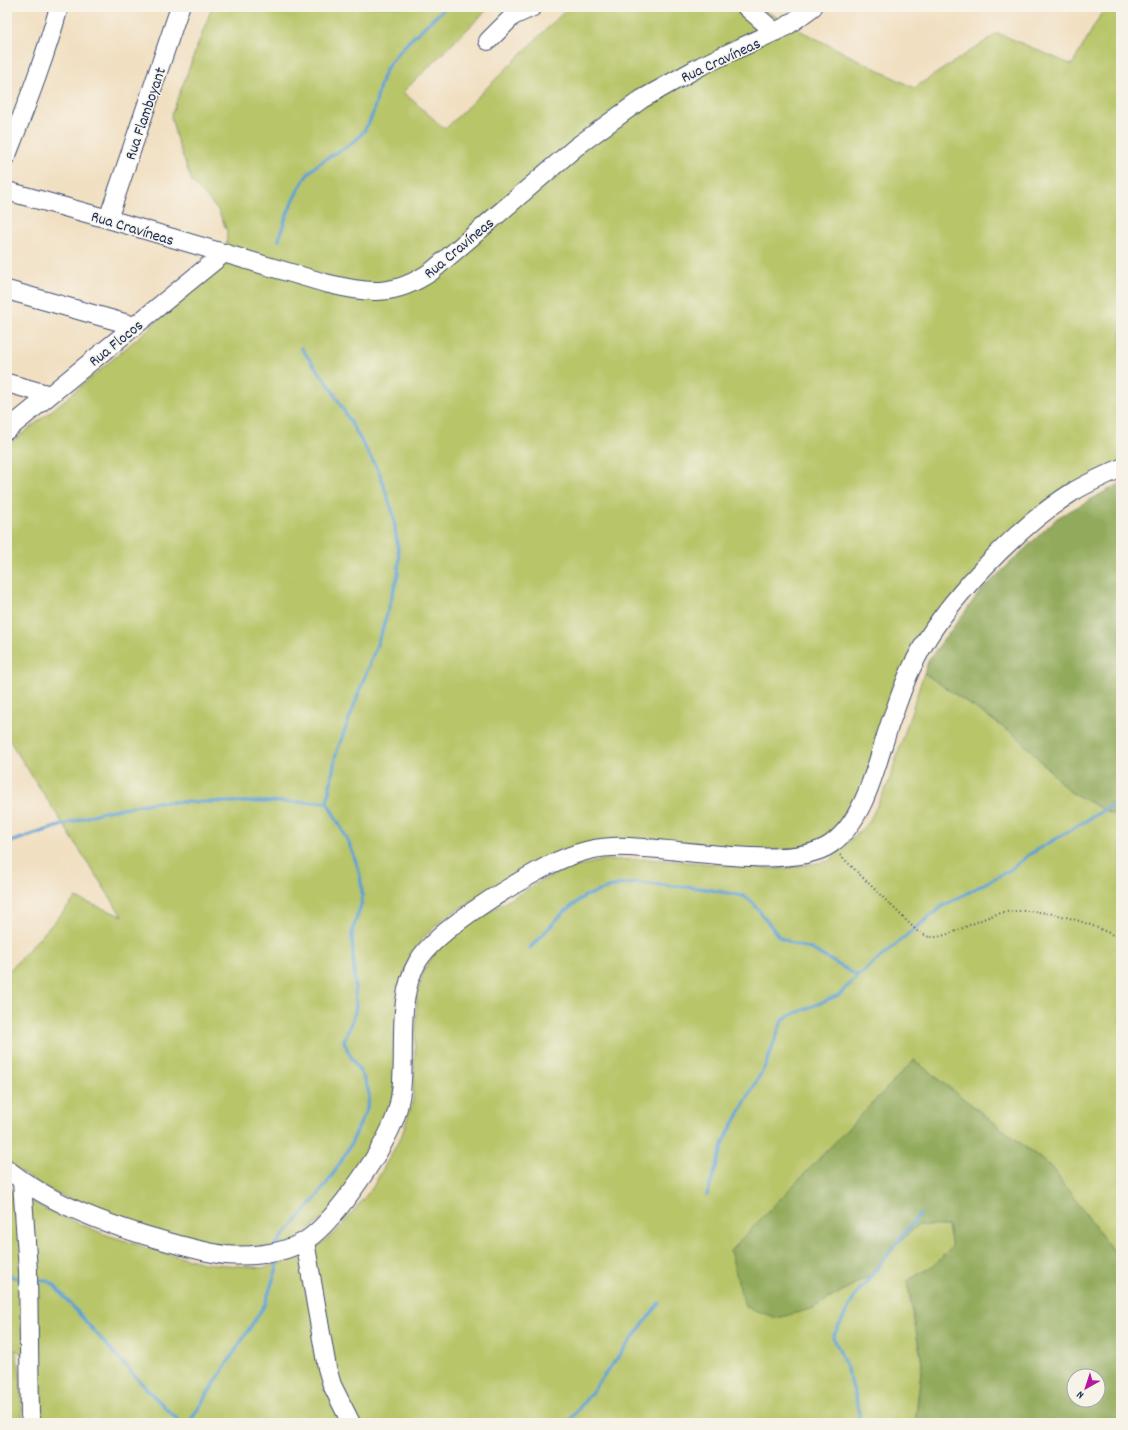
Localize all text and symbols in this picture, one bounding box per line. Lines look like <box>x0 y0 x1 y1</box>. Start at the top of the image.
street label: Rua Cravíneas <box>677 33 765 90</box>
street label: Rua Flamboyant <box>120 64 173 163</box>
street label: Rua Cravíneas <box>88 206 177 253</box>
street label: Rua Cravíneas <box>419 212 500 285</box>
street label: Rua Flocos <box>84 315 149 373</box>
north arrow <box>1066 1368 1106 1408</box>
text: N <box>1073 1386 1088 1402</box>

